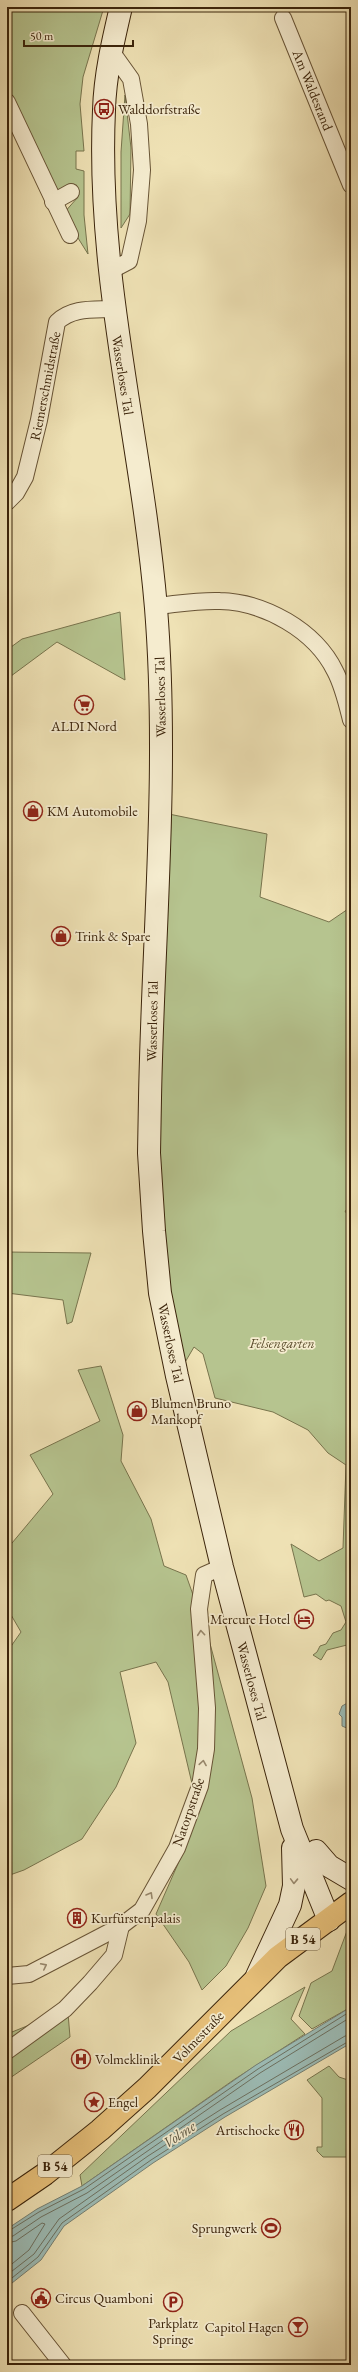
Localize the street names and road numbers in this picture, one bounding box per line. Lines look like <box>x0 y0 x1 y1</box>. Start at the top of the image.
street label: Am Waldesrand <box>288 46 338 134</box>
street label: Riemerschmidstraße <box>26 330 64 442</box>
street label: Wasserloses Tal <box>108 334 138 417</box>
street label: Wasserloses Tal <box>150 656 170 737</box>
street label: Wasserloses Tal <box>142 980 162 1061</box>
street label: Wasserloses Tal <box>154 1302 188 1385</box>
street label: Wasserloses Tal <box>233 1640 271 1723</box>
street label: Natorpstraße <box>168 1775 208 1849</box>
road number: B 54 <box>286 1928 320 1950</box>
street label: Volmestraße <box>169 2007 228 2067</box>
road number: B 54 <box>38 2155 72 2177</box>

